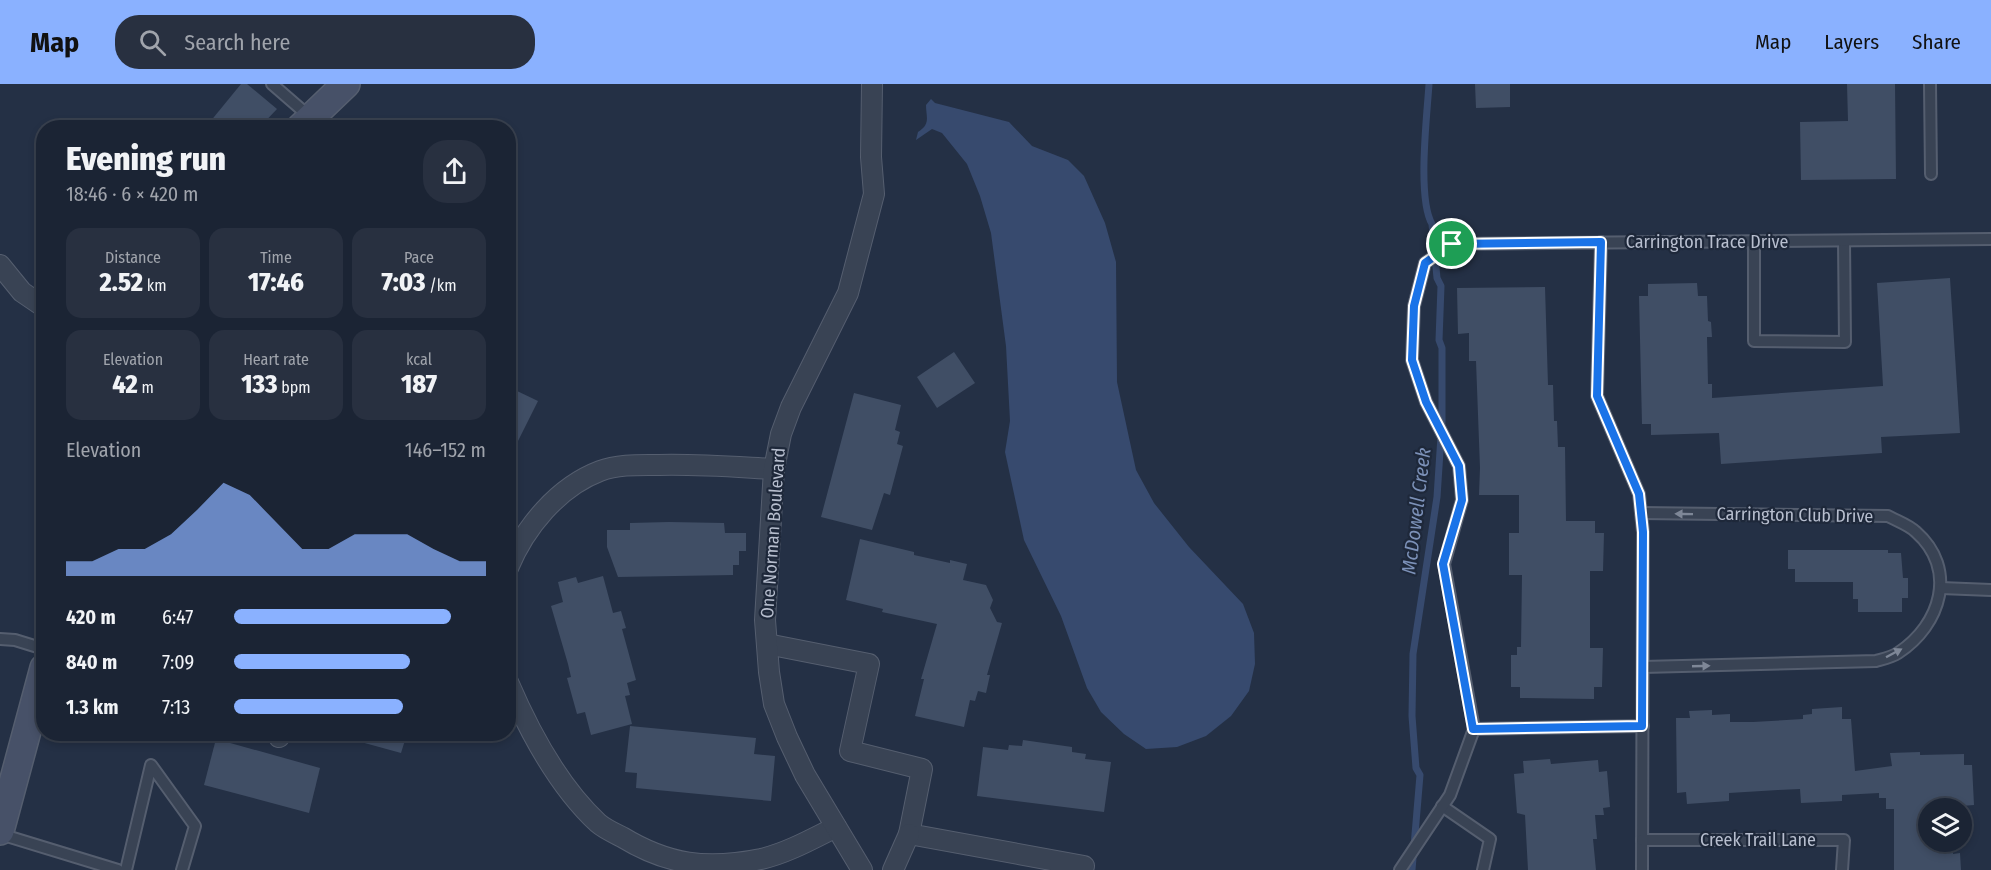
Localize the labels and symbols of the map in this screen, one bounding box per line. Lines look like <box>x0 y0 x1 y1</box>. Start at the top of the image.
pin <box>1426 218 1477 269</box>
street label: Carrington Trace Drive <box>1626 231 1788 253</box>
water label: McDowell Creek <box>1396 446 1436 576</box>
street label: One Norman Boulevard <box>756 447 790 619</box>
street label: Carrington Club Drive <box>1716 503 1874 527</box>
one-way arrow <box>1675 509 1694 519</box>
one-way arrow <box>1886 648 1903 658</box>
one-way arrow <box>1692 661 1711 671</box>
street label: Creek Trail Lane <box>1700 829 1816 851</box>

